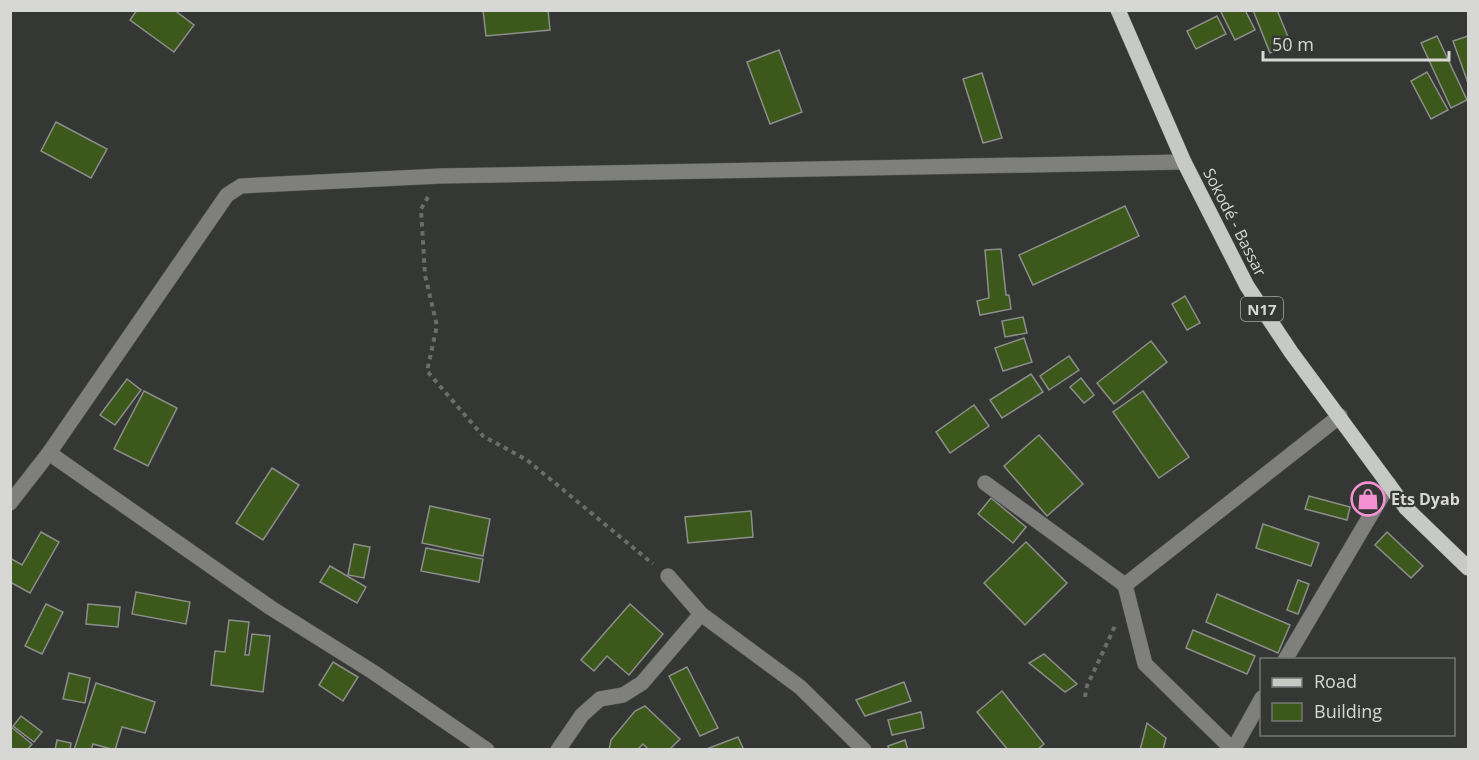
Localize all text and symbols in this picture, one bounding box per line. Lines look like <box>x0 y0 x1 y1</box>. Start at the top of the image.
scale bar <box>1263 24 1449 62</box>
text: 50 m <box>1272 32 1314 56</box>
street label: Sokodé - Bassar <box>1198 164 1272 280</box>
road number: N17 <box>1241 297 1283 321</box>
shop icon: Ets Dyab <box>1350 481 1386 517</box>
place label: Ets Dyab <box>1391 488 1460 510</box>
legend <box>1260 658 1455 736</box>
text: Road <box>1314 669 1357 693</box>
text: Building <box>1314 699 1382 723</box>

